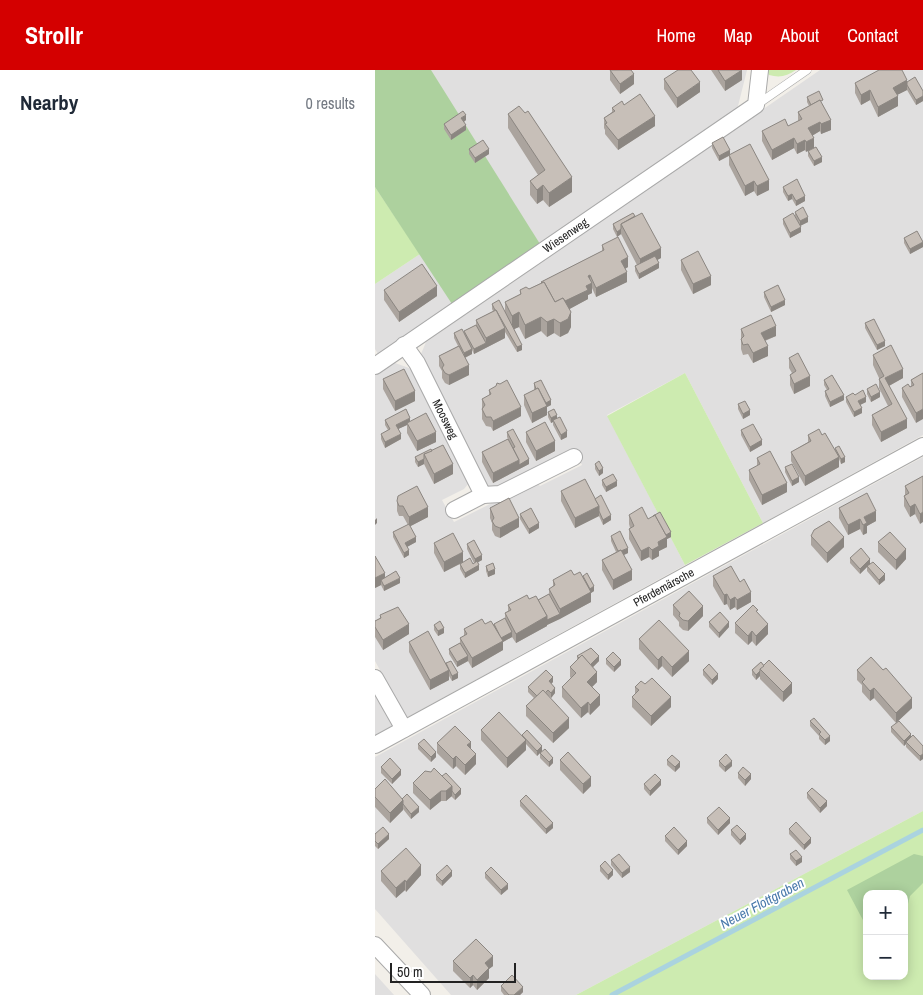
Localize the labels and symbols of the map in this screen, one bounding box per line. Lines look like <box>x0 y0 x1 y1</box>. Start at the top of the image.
street label: Wiesenweg <box>540 214 592 257</box>
street label: Moosweg <box>428 397 462 442</box>
street label: Pferdemärsche <box>631 564 697 610</box>
water label: Neuer Flottgraben <box>717 873 807 933</box>
scale bar <box>390 960 516 983</box>

